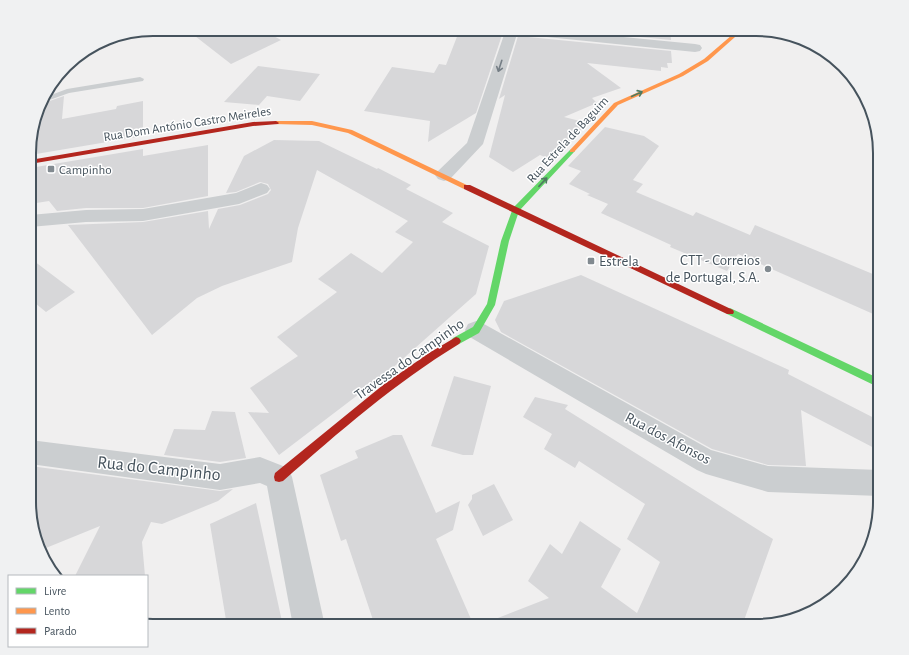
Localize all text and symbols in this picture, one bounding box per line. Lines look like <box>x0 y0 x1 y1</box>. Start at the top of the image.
one-way arrow <box>496 60 504 72</box>
one-way arrow <box>631 90 643 97</box>
street label: Rua Estrela de Baguim <box>525 94 611 186</box>
street label: Rua Dom António Castro Meireles <box>103 105 272 144</box>
marker: Campinho <box>46 164 56 174</box>
place label: Campinho <box>59 164 112 177</box>
one-way arrow <box>539 177 548 187</box>
place label: CTT - Correios de Portugal, S.A. <box>666 253 760 285</box>
place label: Estrela <box>599 254 639 269</box>
marker: Estrela <box>586 256 596 266</box>
marker: CTT - Correios de Portugal, S.A. <box>763 264 773 274</box>
street label: Travessa do Campinho <box>352 316 467 403</box>
street label: Rua dos Afonsos <box>622 410 713 467</box>
street label: Rua do Campinho <box>96 454 222 484</box>
legend <box>8 575 148 647</box>
text: Livre <box>44 585 66 597</box>
text: Lento <box>44 605 70 617</box>
text: Parado <box>44 625 77 637</box>

